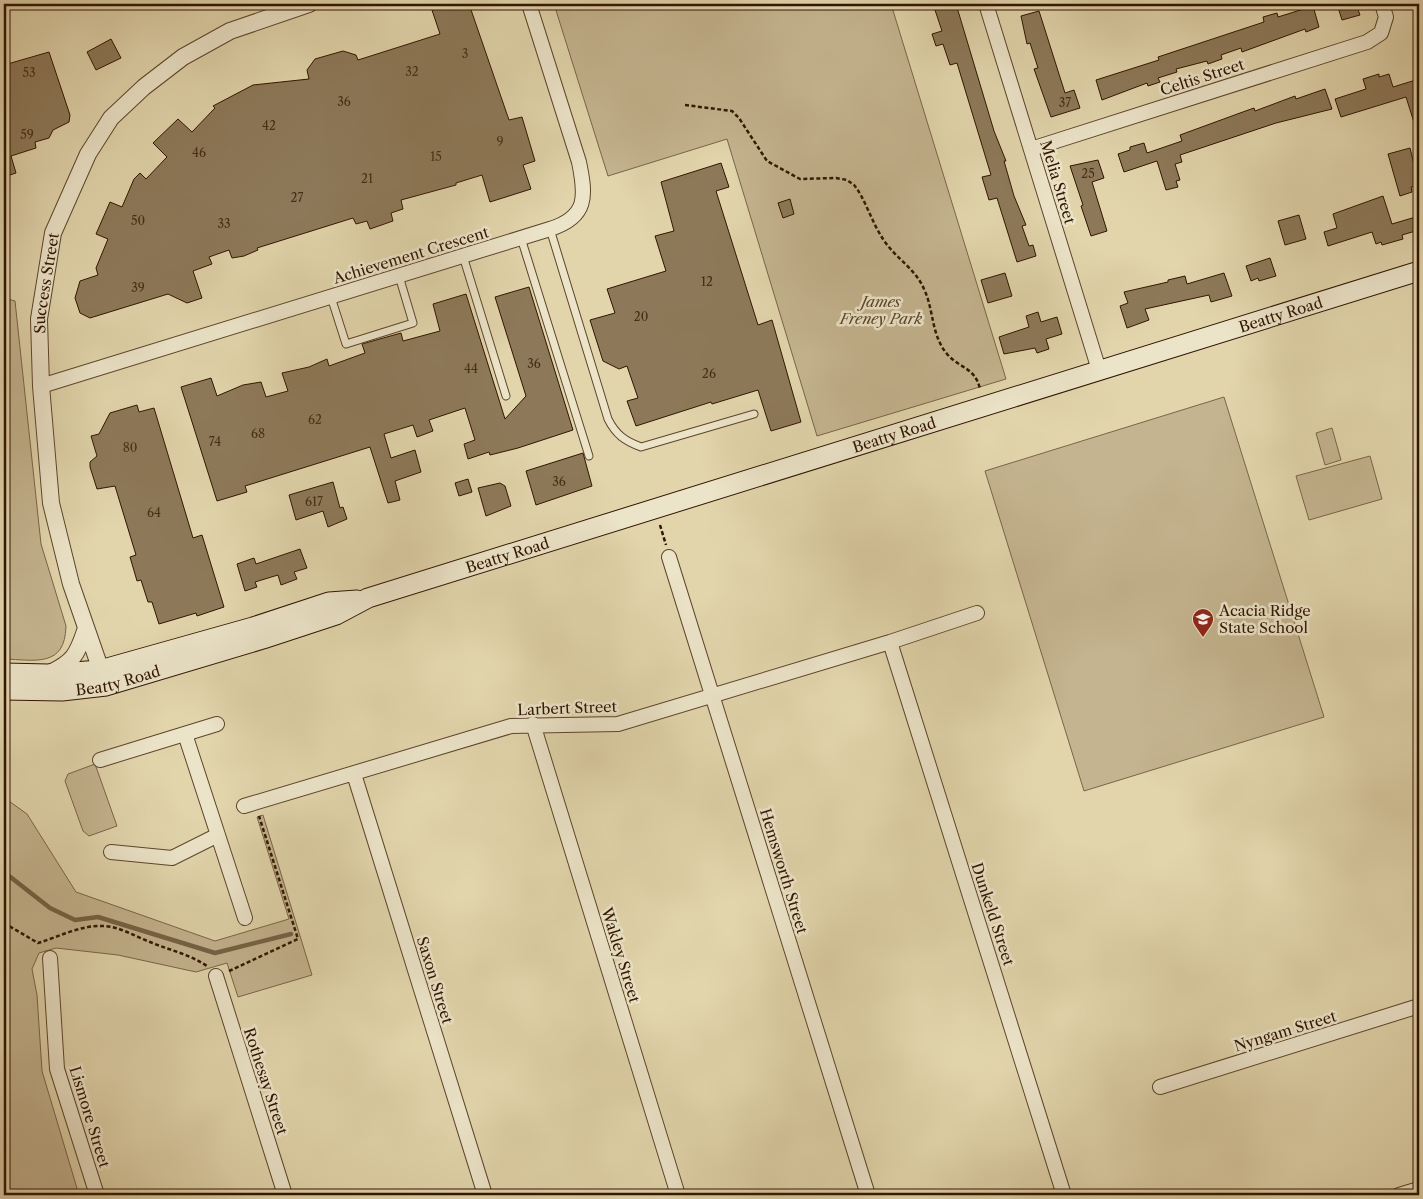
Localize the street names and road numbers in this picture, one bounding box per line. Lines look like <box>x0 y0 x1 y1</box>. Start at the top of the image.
street label: Celtis Street <box>1158 54 1247 100</box>
street label: Melia Street <box>1036 138 1080 227</box>
street label: Achievement Crescent <box>330 222 492 288</box>
street label: Success Street <box>29 231 63 334</box>
street label: Beatty Road <box>1236 292 1325 336</box>
street label: Beatty Road <box>850 412 938 456</box>
street label: Beatty Road <box>463 533 551 577</box>
street label: Beatty Road <box>75 661 162 699</box>
street label: Larbert Street <box>517 697 618 719</box>
street label: Hemsworth Street <box>756 806 812 937</box>
street label: Dunkeld Street <box>967 860 1019 969</box>
street label: Wakley Street <box>597 904 645 1006</box>
street label: Saxon Street <box>413 934 457 1027</box>
street label: Nyngam Street <box>1232 1006 1339 1056</box>
street label: Rothesay Street <box>240 1025 292 1138</box>
street label: Lismore Street <box>66 1064 115 1171</box>

